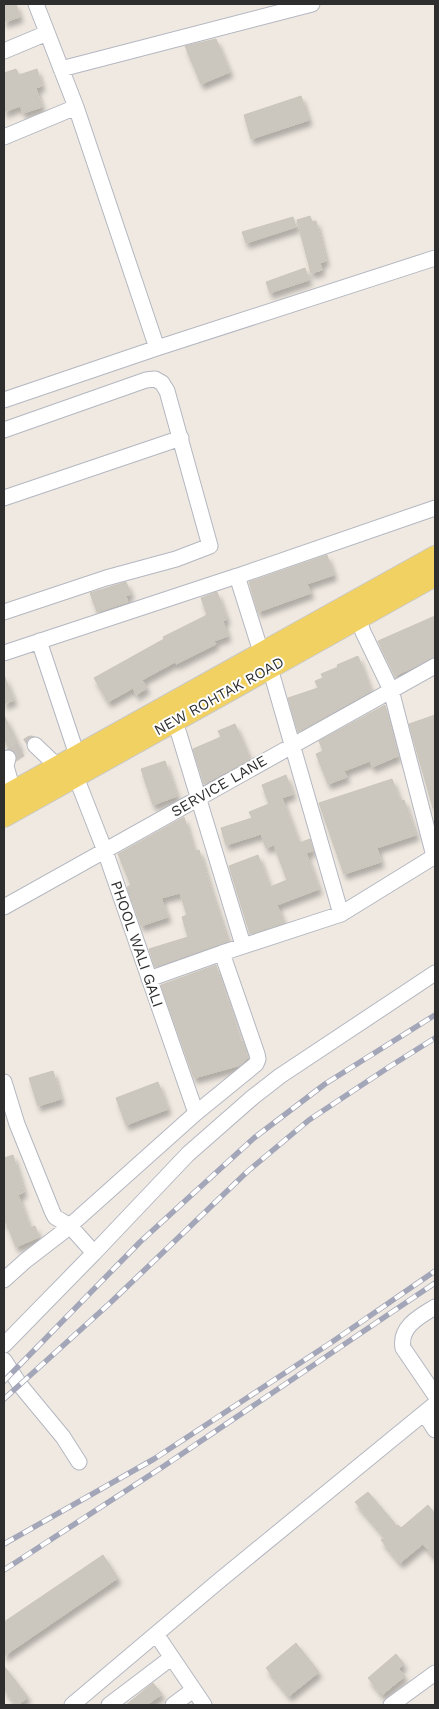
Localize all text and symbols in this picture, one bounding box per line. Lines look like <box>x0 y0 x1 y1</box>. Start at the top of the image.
street label: NEW ROHTAK ROAD <box>151 653 287 739</box>
street label: SERVICE LANE <box>168 751 270 821</box>
street label: PHOOL WALI GALI <box>107 879 167 1009</box>

